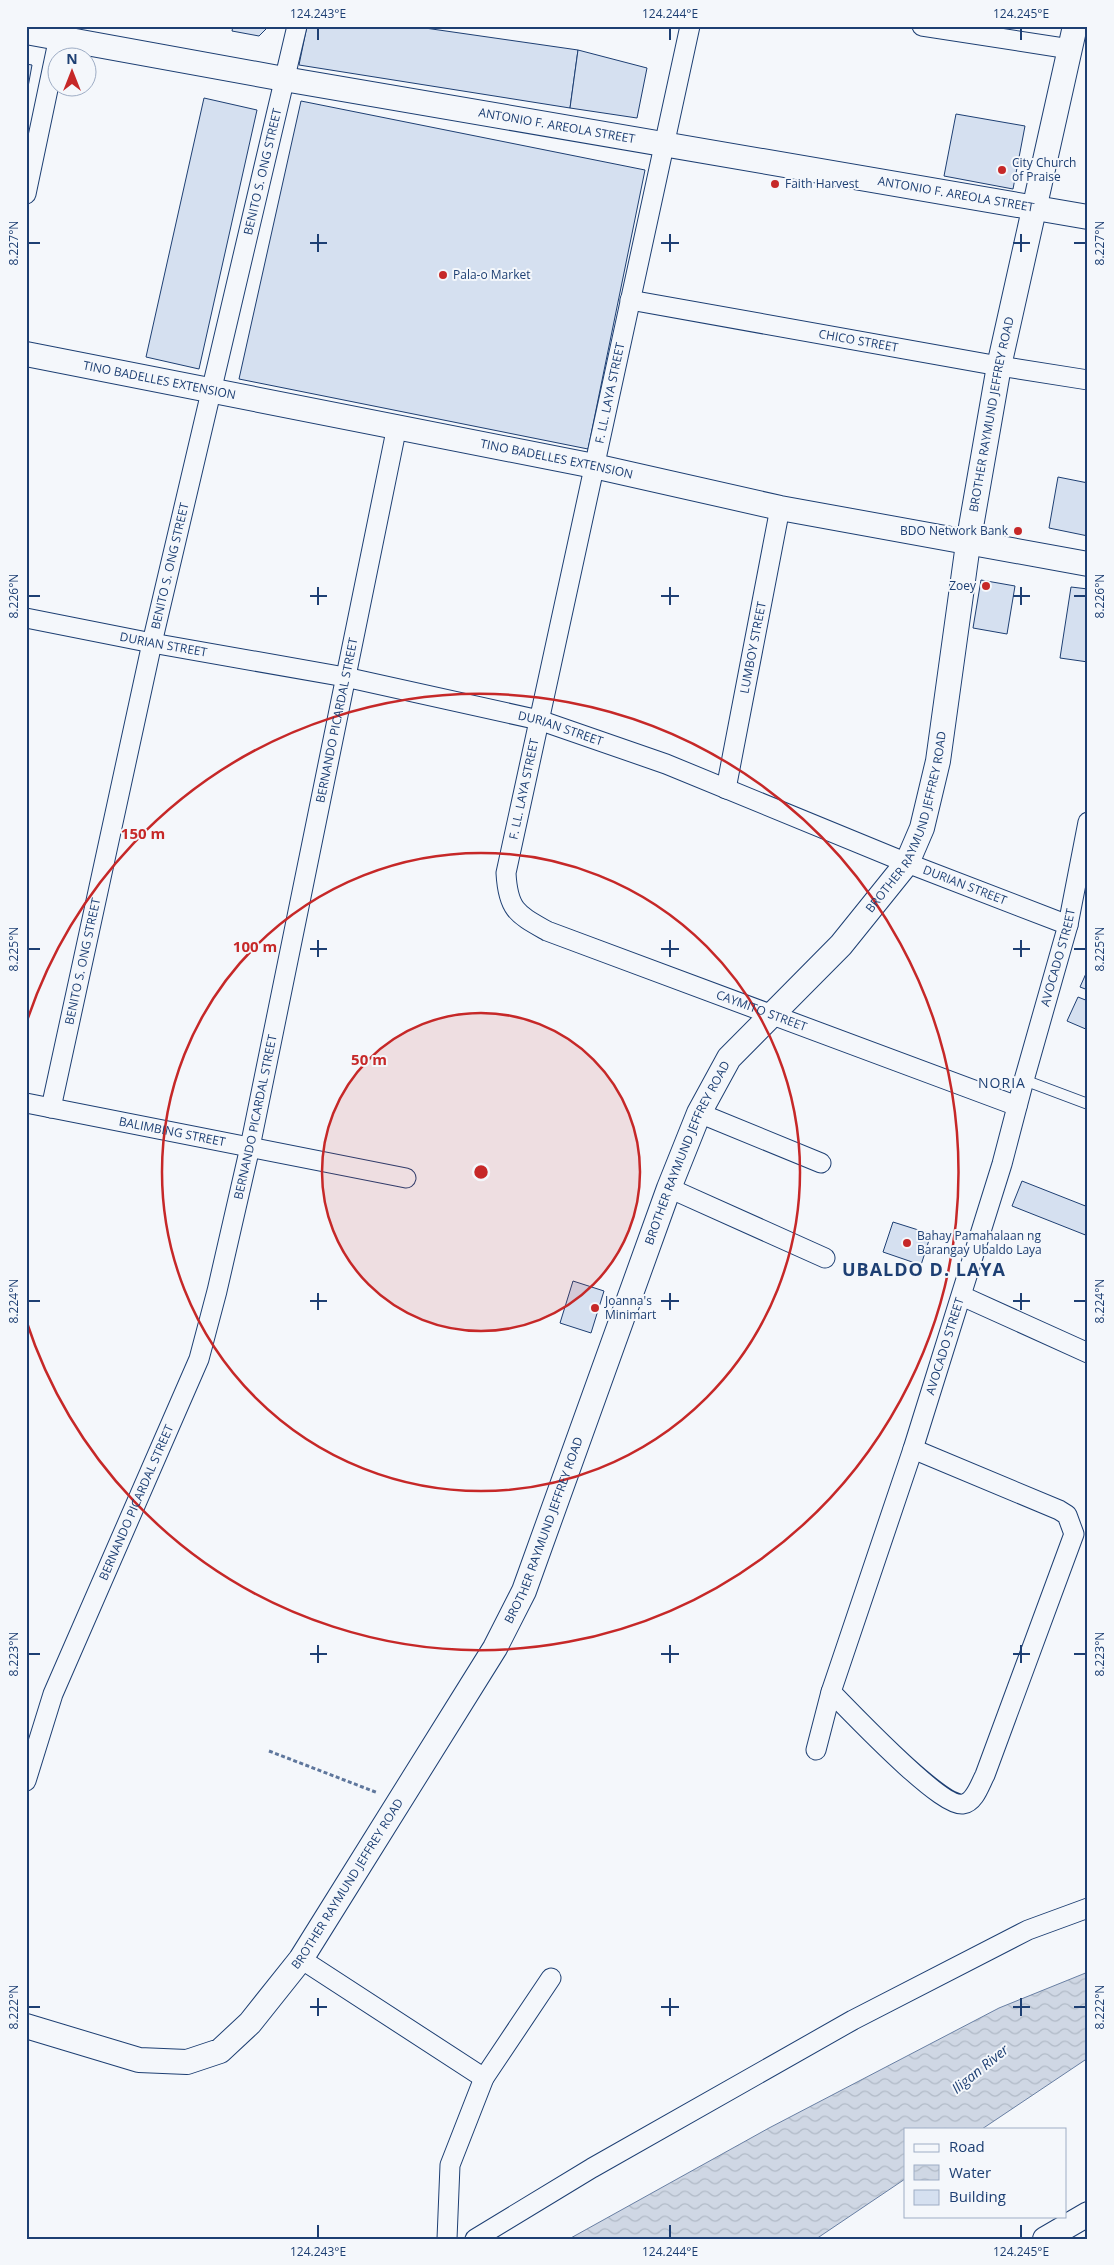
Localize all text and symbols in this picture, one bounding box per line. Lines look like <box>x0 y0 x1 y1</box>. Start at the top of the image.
text: 124.243°E <box>290 5 346 22</box>
text: 124.244°E <box>642 5 698 22</box>
text: 124.245°E <box>993 5 1049 22</box>
north arrow <box>48 48 98 98</box>
text: N <box>66 49 78 68</box>
street label: ANTONIO F. AREOLA STREET <box>477 104 637 147</box>
street label: BENITO S. ONG STREET <box>239 106 285 237</box>
place label: City Church of Praise <box>1012 154 1076 185</box>
marker: City Church of Praise <box>996 164 1008 176</box>
street label: ANTONIO F. AREOLA STREET <box>876 172 1036 216</box>
place label: Faith Harvest <box>785 175 859 192</box>
marker: Faith Harvest <box>769 178 781 190</box>
text: 8.227°N <box>5 221 22 265</box>
text: 8.227°N <box>1091 221 1108 265</box>
place label: Pala-o Market <box>453 266 530 283</box>
marker: Pala-o Market <box>437 269 449 281</box>
street label: BROTHER RAYMUND JEFFREY ROAD <box>965 315 1018 513</box>
street label: CHICO STREET <box>817 325 900 356</box>
street label: F. LL. LAYA STREET <box>590 340 629 445</box>
street label: TINO BADELLES EXTENSION <box>82 356 237 403</box>
street label: TINO BADELLES EXTENSION <box>479 435 635 483</box>
street label: BENITO S. ONG STREET <box>147 500 193 631</box>
place label: BDO Network Bank <box>900 522 1009 539</box>
marker: BDO Network Bank <box>1012 525 1024 537</box>
text: 8.226°N <box>5 574 22 618</box>
text: 8.226°N <box>1091 574 1108 618</box>
place label: Zoey <box>949 577 977 594</box>
marker: Zoey <box>980 580 992 592</box>
street label: LUMBOY STREET <box>736 600 770 695</box>
street label: DURIAN STREET <box>118 628 209 661</box>
street label: BERNANDO PICARDAL STREET <box>311 636 362 804</box>
street label: DURIAN STREET <box>516 707 606 750</box>
street label: BROTHER RAYMUND JEFFREY ROAD <box>861 730 950 916</box>
street label: F. LL. LAYA STREET <box>504 736 543 841</box>
text: 150 m <box>121 823 165 843</box>
street label: DURIAN STREET <box>921 861 1010 909</box>
street label: BENITO S. ONG STREET <box>60 896 104 1026</box>
street label: AVOCADO STREET <box>1036 907 1079 1008</box>
text: 8.225°N <box>5 927 22 971</box>
text: 8.225°N <box>1091 927 1108 971</box>
text: 100 m <box>233 936 277 956</box>
street label: CAYMITO STREET <box>714 986 810 1035</box>
street label: BERNANDO PICARDAL STREET <box>229 1033 281 1201</box>
text: 50 m <box>351 1049 387 1069</box>
street label: BROTHER RAYMUND JEFFREY ROAD <box>640 1058 734 1247</box>
district label: NORIA <box>978 1073 1026 1092</box>
street label: BALIMBING STREET <box>117 1113 227 1150</box>
centre of rings <box>472 1163 490 1181</box>
place label: Bahay Pamahalaan ng Barangay Ubaldo Laya <box>917 1227 1042 1258</box>
marker: Bahay Pamahalaan ng Barangay Ubaldo Laya <box>901 1237 913 1249</box>
district label: UBALDO D. LAYA <box>842 1257 1006 1281</box>
text: 8.224°N <box>5 1279 22 1323</box>
text: 8.224°N <box>1091 1279 1108 1323</box>
place label: Joanna's Minimart <box>604 1292 656 1323</box>
street label: AVOCADO STREET <box>921 1295 968 1397</box>
marker: Joanna's Minimart <box>589 1302 601 1314</box>
street label: BERNANDO PICARDAL STREET <box>95 1421 178 1583</box>
street label: BROTHER RAYMUND JEFFREY ROAD <box>500 1434 587 1626</box>
text: 8.223°N <box>5 1632 22 1676</box>
text: 8.223°N <box>1091 1632 1108 1676</box>
street label: BROTHER RAYMUND JEFFREY ROAD <box>287 1795 407 1973</box>
text: 8.222°N <box>5 1985 22 2029</box>
text: 8.222°N <box>1091 1985 1108 2029</box>
water label: Iligan River <box>947 2039 1013 2097</box>
legend <box>904 2128 1066 2218</box>
text: Road <box>949 2136 985 2156</box>
text: Water <box>949 2162 991 2182</box>
text: Building <box>949 2186 1006 2206</box>
text: 124.243°E <box>290 2243 346 2260</box>
text: 124.244°E <box>642 2243 698 2260</box>
text: 124.245°E <box>993 2243 1049 2260</box>

